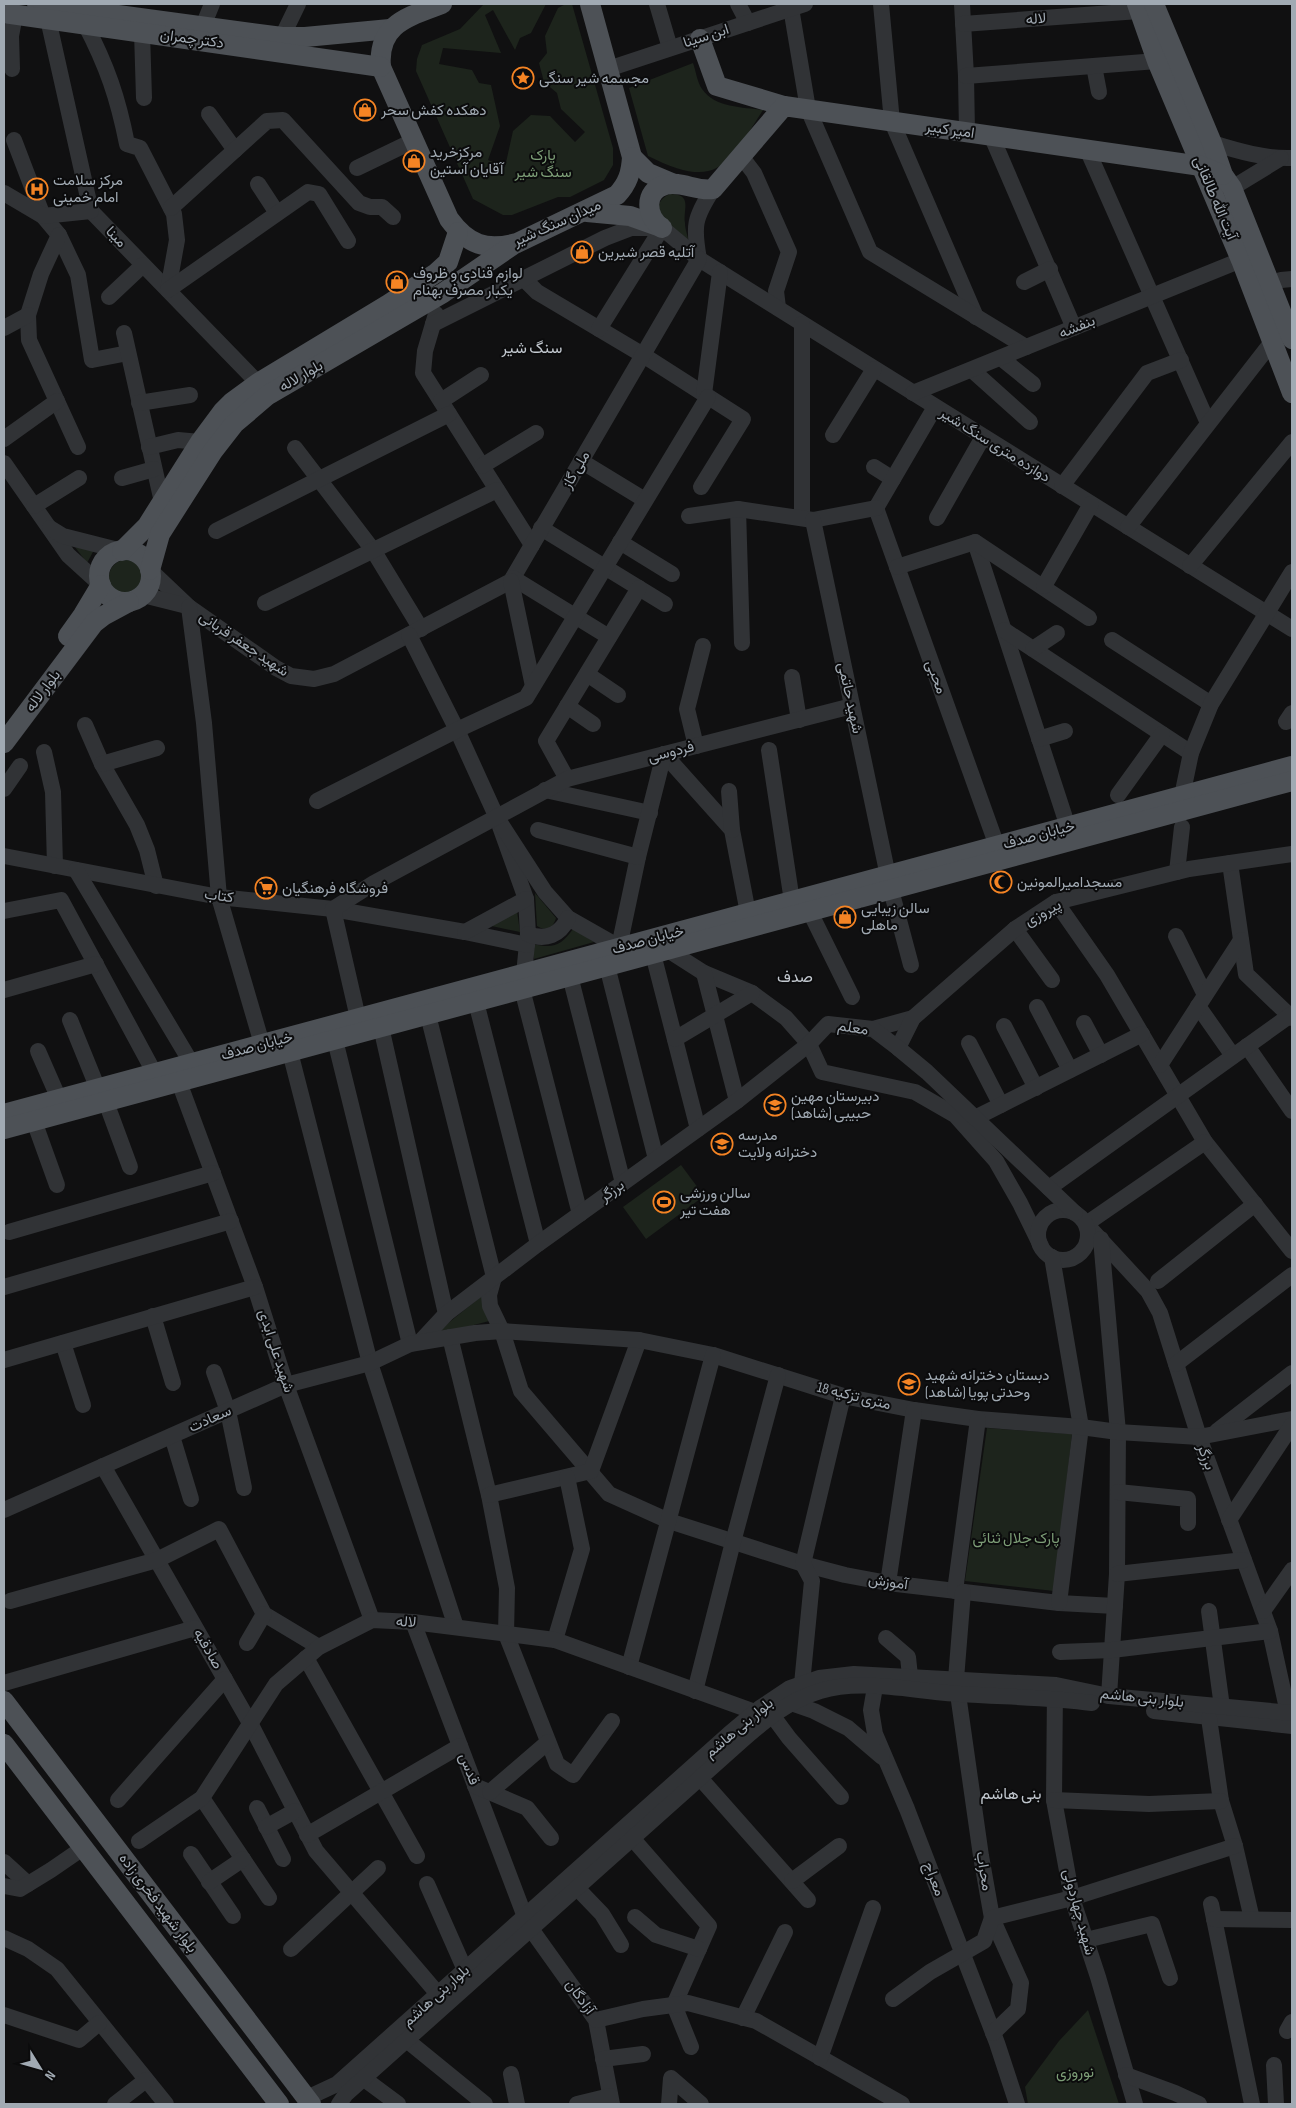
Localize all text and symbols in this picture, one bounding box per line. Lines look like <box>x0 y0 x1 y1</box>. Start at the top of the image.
street label: لاله <box>1025 9 1047 29</box>
street label: ابن سینا <box>681 20 731 52</box>
street label: دکتر چمران <box>159 25 225 53</box>
place icon: مجسمه شیر سنگی <box>511 66 535 90</box>
place label: مجسمه شیر سنگی <box>539 69 649 88</box>
shop icon: دهکده کفش سحر <box>353 98 377 122</box>
place label: دهکده کفش سحر <box>380 101 487 120</box>
street label: امیر کبیر <box>923 117 976 143</box>
place label: مرکزخرید آقایان آستین <box>430 143 505 179</box>
park label: پارک سنگ شیر <box>514 146 572 182</box>
shop icon: مرکزخرید آقایان آستین <box>402 149 426 173</box>
street label: آیت الله طالقانی <box>1189 153 1242 244</box>
place label: مرکز سلامت امام خمینی <box>53 171 123 207</box>
hospital icon: مرکز سلامت امام خمینی <box>25 177 49 201</box>
street label: میدان سنگ شیر <box>509 195 604 251</box>
street label: مینا <box>101 222 131 252</box>
shop icon: آتلیه قصر شیرین <box>570 240 594 264</box>
place label: آتلیه قصر شیرین <box>598 243 696 262</box>
place label: لوازم قنادی و ظروف یکبار مصرف بهنام <box>413 264 523 300</box>
shop icon: لوازم قنادی و ظروف یکبار مصرف بهنام <box>385 270 409 294</box>
street label: بنفشه <box>1056 311 1098 343</box>
district label: سنگ شیر <box>501 339 562 358</box>
street label: بلوار لاله <box>276 356 326 396</box>
street label: دوازده متری سنگ شیر <box>935 403 1054 487</box>
street label: ملی گاز <box>557 448 594 493</box>
street label: شهید جعفر قربانی <box>196 607 293 681</box>
street label: محبی <box>921 658 951 696</box>
street label: شهید حاتمی <box>833 661 867 735</box>
street label: بلوار لاله <box>21 666 65 716</box>
street label: فردوسی <box>646 737 696 767</box>
street label: خیابان صدف <box>1001 816 1077 854</box>
mosque icon: مسجدامیرالمونین <box>989 870 1013 894</box>
place label: مسجدامیرالمونین <box>1017 873 1122 892</box>
supermarket icon: فروشگاه فرهنگیان <box>254 876 278 900</box>
place label: فروشگاه فرهنگیان <box>282 879 388 898</box>
street label: کتاب <box>203 885 235 908</box>
street label: پیروزی <box>1021 895 1065 931</box>
place label: سالن زیبایی ماهلی <box>861 899 930 935</box>
shop icon: سالن زیبایی ماهلی <box>833 905 857 929</box>
street label: خیابان صدف <box>610 921 686 959</box>
district label: صدف <box>777 968 813 987</box>
street label: معلم <box>836 1016 870 1040</box>
street label: خیابان صدف <box>219 1027 295 1065</box>
place label: دبیرستان مهین حبیبی (شاهد) <box>791 1087 879 1123</box>
school or university icon: دبیرستان مهین حبیبی (شاهد) <box>763 1093 787 1117</box>
place label: مدرسه دخترانه ولایت <box>738 1126 817 1162</box>
school or university icon: مدرسه دخترانه ولایت <box>710 1132 734 1156</box>
street label: برزگر <box>595 1176 628 1207</box>
place label: سالن ورزشی هفت تیر <box>679 1184 751 1220</box>
sports icon: سالن ورزشی هفت تیر <box>652 1190 676 1214</box>
street label: شهید علی ابدی <box>254 1307 298 1395</box>
place label: دبستان دخترانه شهید وحدتی پویا (شاهد) <box>925 1366 1049 1402</box>
school or university icon: دبستان دخترانه شهید وحدتی پویا (شاهد) <box>897 1372 921 1396</box>
street label: 18 متری تزکیه <box>815 1378 893 1414</box>
street label: سعادت <box>186 1401 234 1437</box>
street label: برزگر <box>1192 1441 1219 1473</box>
park label: پارک جلال ثنائی <box>972 1529 1060 1548</box>
street label: آموزش <box>867 1570 911 1594</box>
street label: لاله <box>395 1612 417 1632</box>
street label: صادقیه <box>189 1625 227 1673</box>
street label: بلوار بنی هاشم <box>1099 1684 1185 1712</box>
street label: بلوار بنی هاشم <box>701 1694 777 1762</box>
street label: قدس <box>454 1750 484 1788</box>
district label: بنی هاشم <box>980 1785 1042 1804</box>
street label: بلوار شهید فخری زاده <box>114 1850 202 1956</box>
street label: محراب <box>971 1850 997 1892</box>
street label: معراج <box>918 1859 949 1899</box>
street label: شهید چهاردولی <box>1058 1867 1100 1957</box>
street label: بلوار بنی هاشم <box>398 1961 474 2031</box>
street label: آزادگان <box>561 1976 600 2020</box>
north arrow <box>15 2043 65 2093</box>
park label: نوروزی <box>1056 2063 1094 2082</box>
text: N <box>41 2067 59 2084</box>

